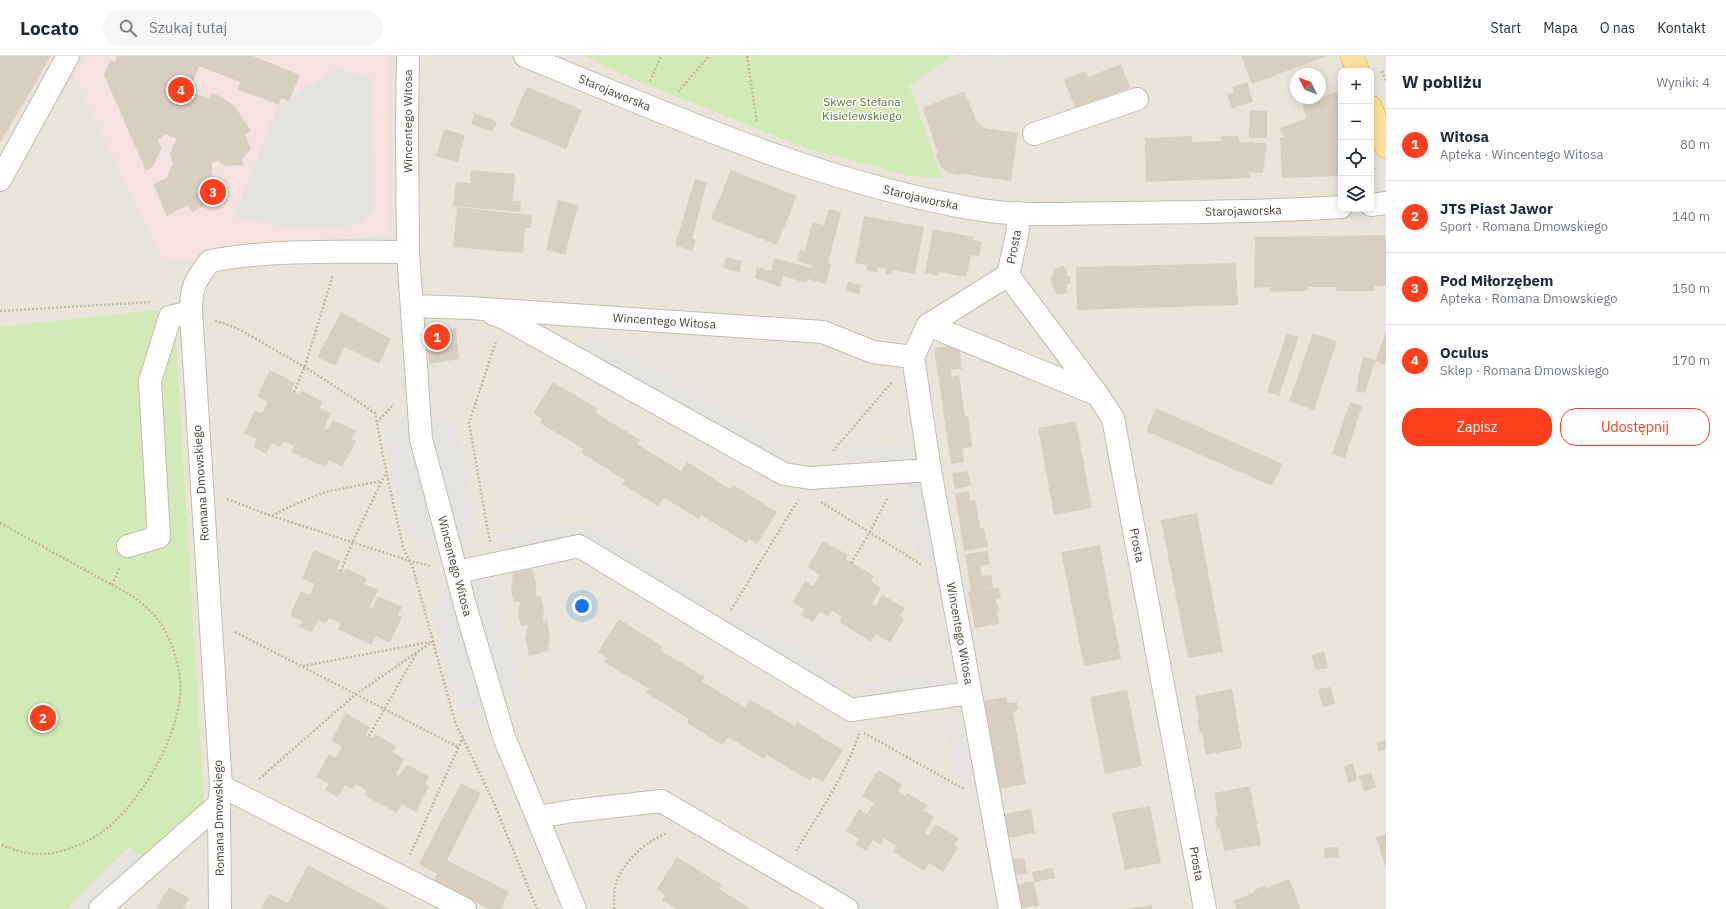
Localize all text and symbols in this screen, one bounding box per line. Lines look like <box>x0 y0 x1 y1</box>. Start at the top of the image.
search box <box>103 10 383 46</box>
text: Locato <box>20 16 79 40</box>
icon: search <box>117 17 139 39</box>
text: Szukaj tutaj <box>149 18 227 37</box>
text: Start <box>1491 19 1521 37</box>
text: Mapa <box>1543 19 1578 37</box>
text: O nas <box>1600 19 1635 37</box>
text: Kontakt <box>1657 19 1706 37</box>
north arrow <box>1290 68 1326 104</box>
map controls <box>1338 68 1374 212</box>
button: + <box>1338 68 1374 104</box>
street label: Wincentego Witosa <box>400 69 415 173</box>
street label: Starojaworska <box>576 71 654 114</box>
text: W pobliżu <box>1402 71 1482 93</box>
text: Wyniki: 4 <box>1657 74 1710 91</box>
pin: 4 <box>168 75 194 105</box>
park label: Skwer Stefana Kisielewskiego <box>822 94 902 123</box>
button: − <box>1338 104 1374 140</box>
text: Witosa <box>1440 127 1489 146</box>
text: 1 <box>1411 136 1419 153</box>
text: 80 m <box>1680 136 1710 153</box>
button: locate <box>1338 140 1374 176</box>
text: Apteka · Wincentego Witosa <box>1440 146 1603 163</box>
button: layers <box>1338 176 1374 212</box>
pin: 3 <box>200 177 226 207</box>
street label: Starojaworska <box>882 181 960 213</box>
text: JTS Piast Jawor <box>1440 199 1553 218</box>
street label: Starojaworska <box>1205 202 1283 219</box>
text: 2 <box>1411 208 1419 225</box>
text: 140 m <box>1672 208 1710 225</box>
text: Sport · Romana Dmowskiego <box>1440 218 1608 235</box>
street label: Prosta <box>1003 228 1024 265</box>
text: Pod Miłorzębem <box>1440 271 1553 290</box>
text: 3 <box>1411 280 1419 297</box>
text: 150 m <box>1672 280 1710 297</box>
text: Apteka · Romana Dmowskiego <box>1440 290 1618 307</box>
street label: Wincentego Witosa <box>612 310 717 332</box>
pin: 1 <box>424 322 450 352</box>
text: Oculus <box>1440 343 1488 362</box>
text: 4 <box>1411 352 1419 369</box>
text: 170 m <box>1672 352 1710 369</box>
text: Sklep · Romana Dmowskiego <box>1440 362 1609 379</box>
button: Zapisz <box>1402 408 1552 446</box>
button: Udostępnij <box>1560 408 1710 446</box>
street label: Romana Dmowskiego <box>189 424 212 542</box>
street label: Wincentego Witosa <box>435 514 476 618</box>
street label: Prosta <box>1127 527 1148 564</box>
street label: Wincentego Witosa <box>944 581 977 686</box>
your location <box>572 596 592 616</box>
pin: 2 <box>30 703 56 733</box>
street label: Romana Dmowskiego <box>210 759 227 876</box>
street label: Prosta <box>1186 845 1208 883</box>

